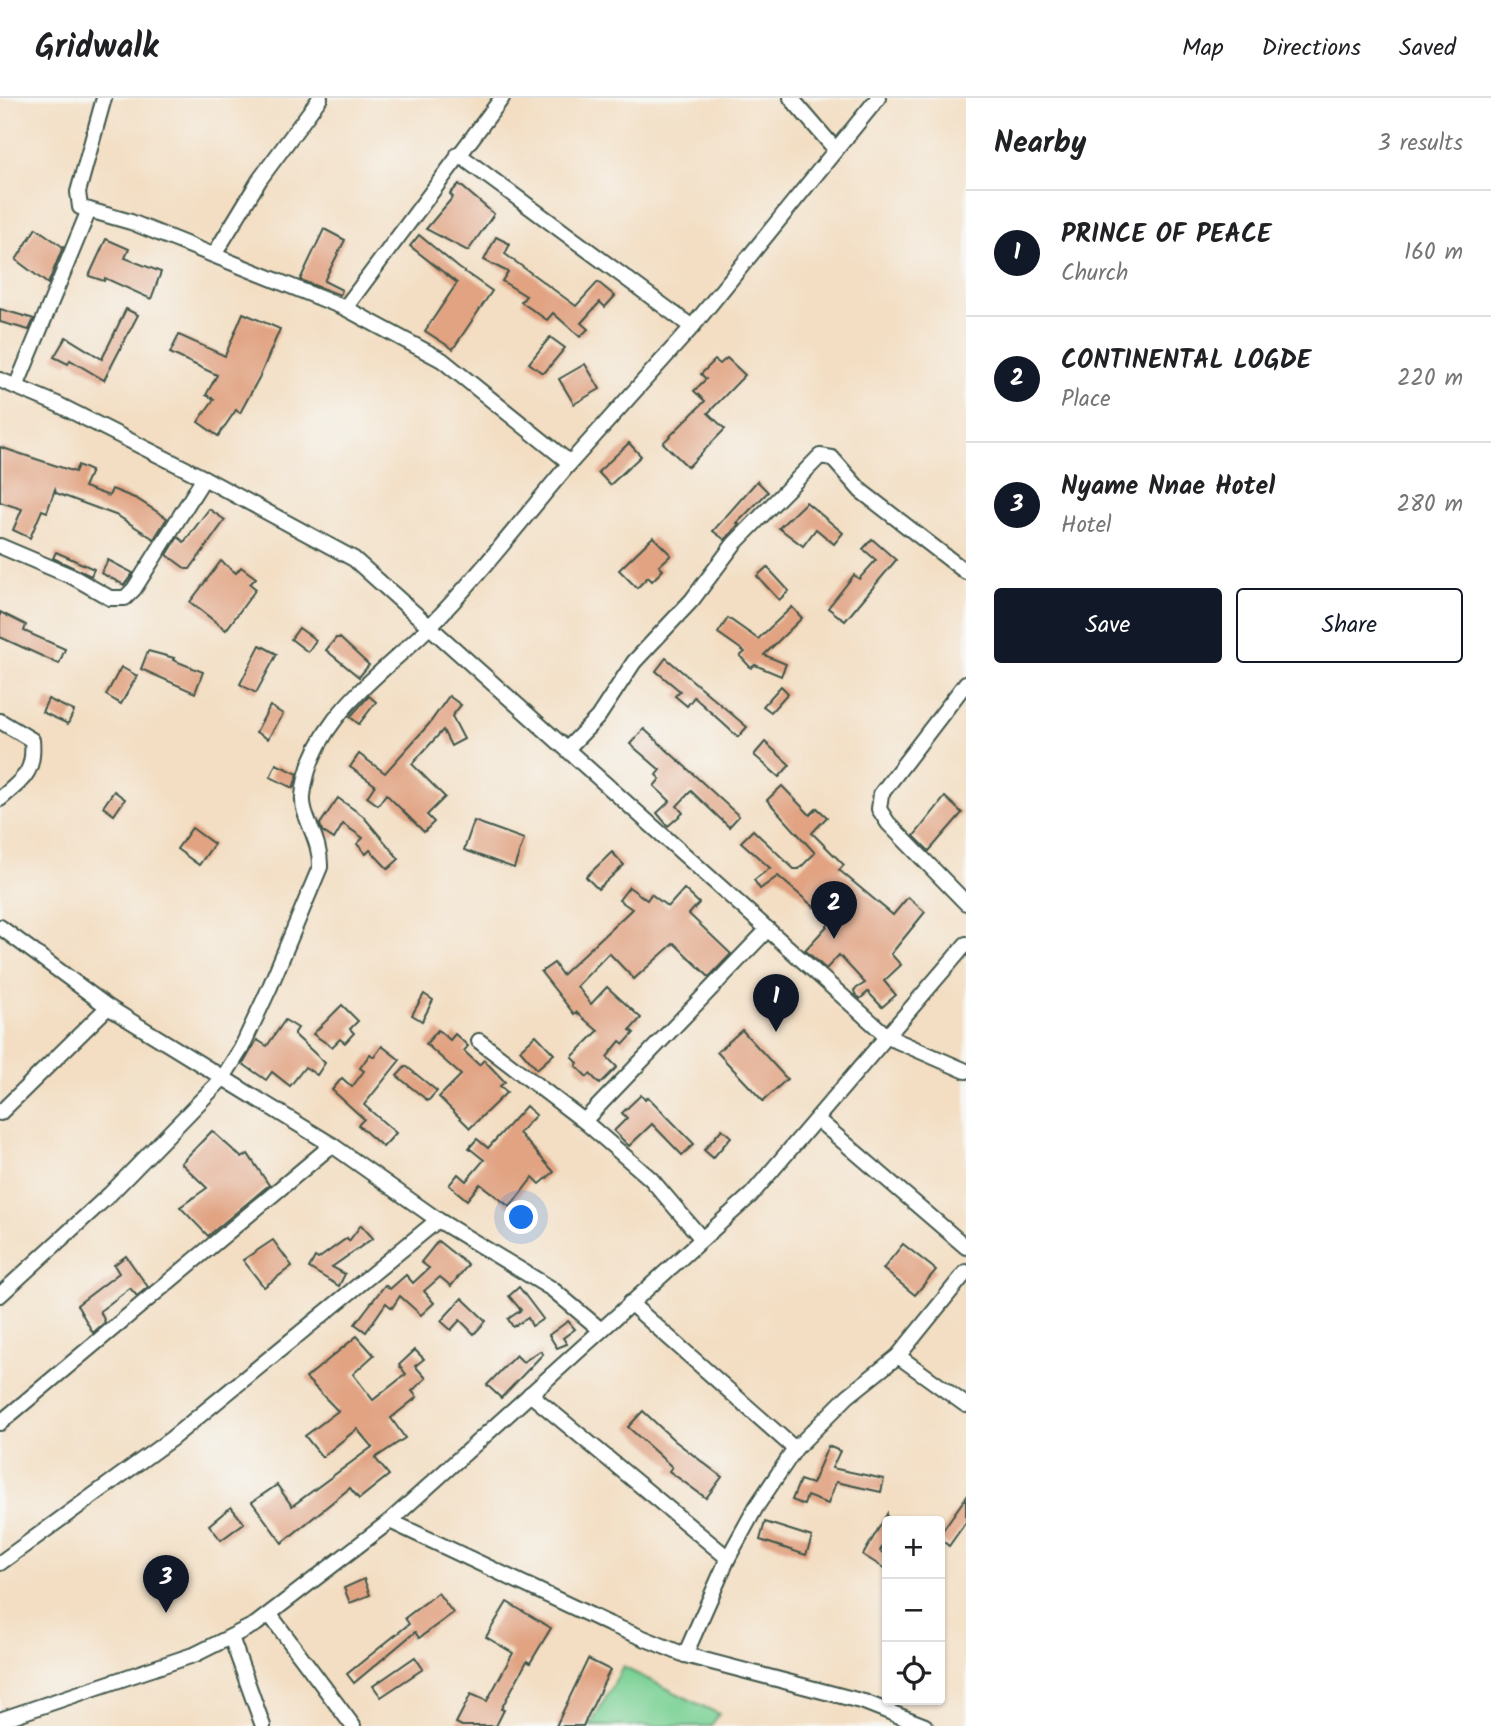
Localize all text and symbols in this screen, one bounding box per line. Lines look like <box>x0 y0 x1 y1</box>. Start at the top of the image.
text: Gridwalk <box>35 22 158 75</box>
text: Map <box>1182 29 1224 68</box>
text: Directions <box>1262 29 1361 68</box>
text: Saved <box>1399 29 1456 68</box>
text: Nearby <box>994 120 1086 168</box>
text: 3 results <box>1377 126 1463 162</box>
text: PRINCE OF PEACE <box>1061 214 1271 256</box>
text: 1 <box>1014 235 1020 271</box>
text: 160 m <box>1404 235 1463 271</box>
text: Church <box>1061 256 1128 292</box>
text: CONTINENTAL LOGDE <box>1061 340 1311 382</box>
text: 2 <box>1010 361 1024 397</box>
text: 220 m <box>1397 361 1463 397</box>
text: Place <box>1061 382 1111 418</box>
text: Nyame Nnae Hotel <box>1061 466 1275 508</box>
text: 3 <box>1011 487 1023 523</box>
text: 280 m <box>1397 487 1463 523</box>
text: Hotel <box>1061 508 1112 544</box>
button: Save <box>994 588 1222 663</box>
button: Share <box>1236 588 1463 663</box>
pin: 2 <box>811 881 857 939</box>
pin: 1 <box>753 974 799 1032</box>
your location <box>504 1200 538 1234</box>
map controls <box>882 1516 945 1705</box>
button: + <box>882 1516 945 1579</box>
pin: 3 <box>143 1555 189 1613</box>
button: − <box>882 1579 945 1642</box>
button: locate <box>882 1642 945 1705</box>

